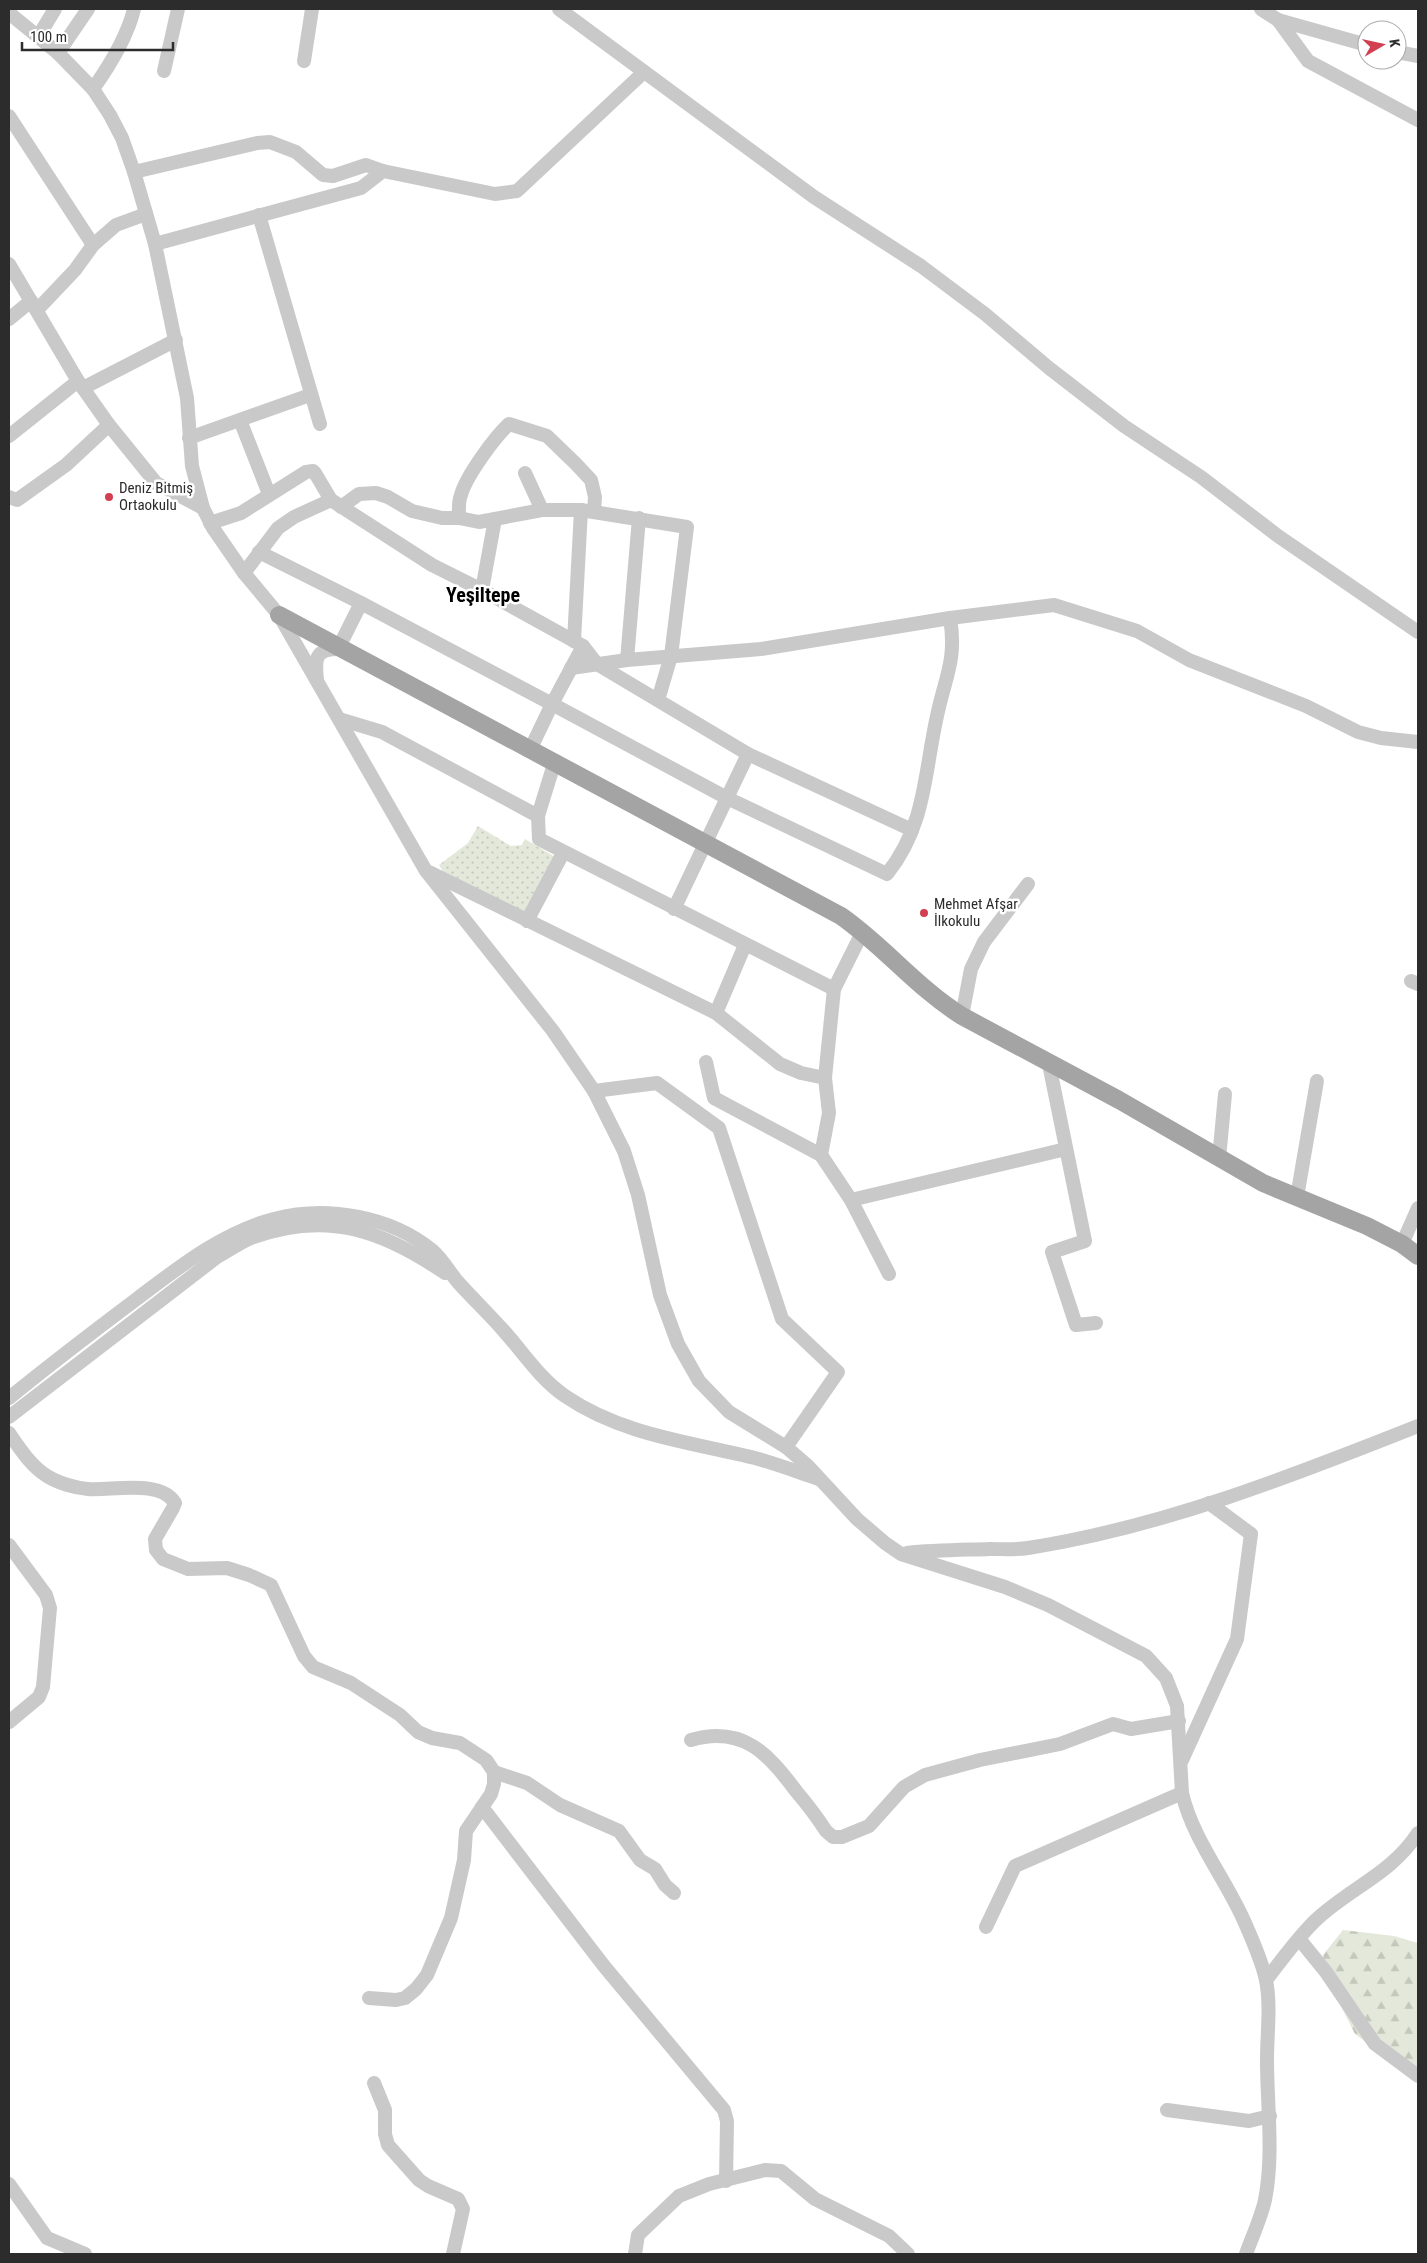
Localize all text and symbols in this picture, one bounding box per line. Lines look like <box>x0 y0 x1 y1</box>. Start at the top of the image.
scale bar <box>22 20 174 52</box>
north arrow <box>1357 20 1407 70</box>
text: 100 m <box>30 28 67 46</box>
text: K <box>1386 38 1403 48</box>
place label: Deniz Bitmiş Ortaokulu <box>119 479 193 514</box>
marker: Deniz Bitmiş Ortaokulu <box>103 491 115 503</box>
district label: Yeşiltepe <box>446 583 520 607</box>
place label: Mehmet Afşar İlkokulu <box>934 895 1018 930</box>
marker: Mehmet Afşar İlkokulu <box>918 907 930 919</box>

